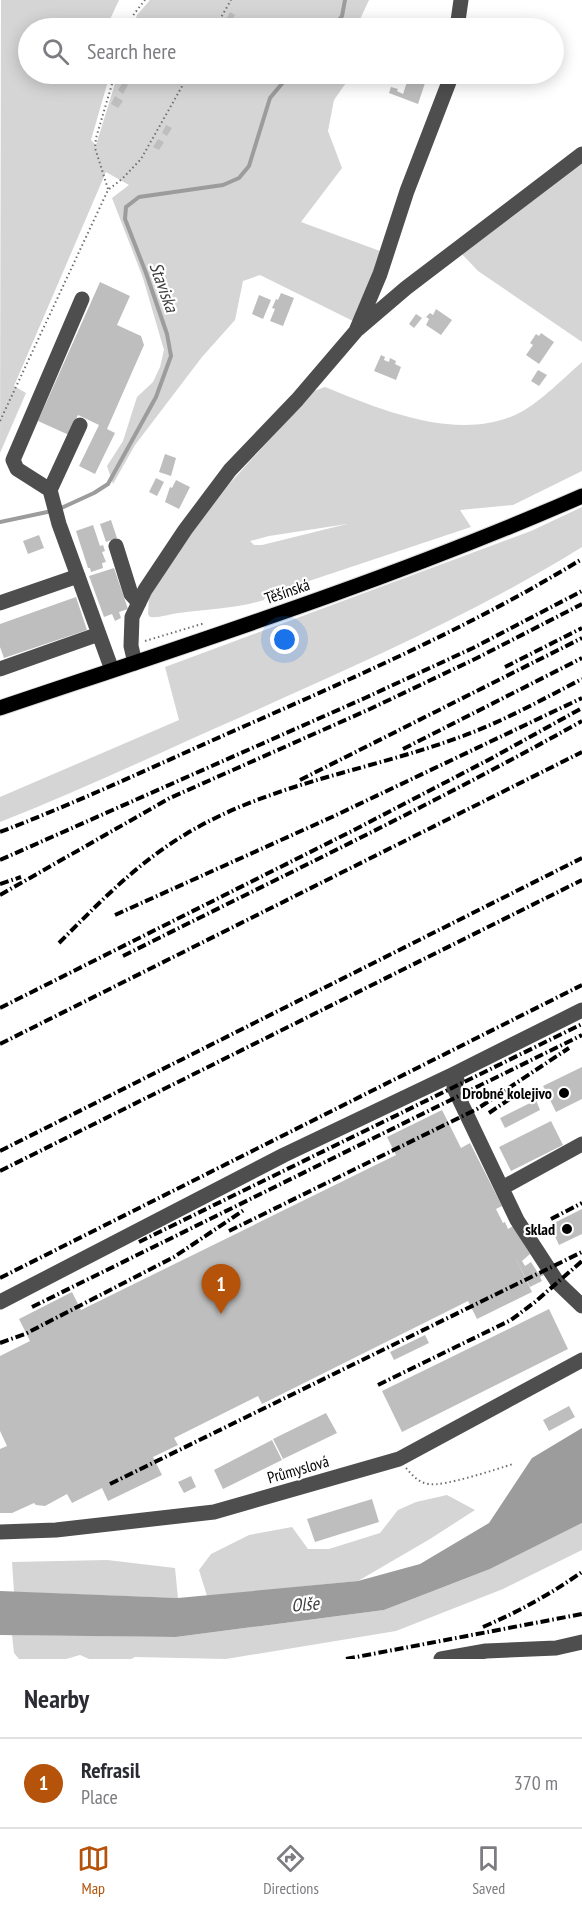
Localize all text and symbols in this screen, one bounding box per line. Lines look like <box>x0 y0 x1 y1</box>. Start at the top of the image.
search box <box>18 18 564 84</box>
icon: search <box>39 35 72 68</box>
text: Search here <box>87 37 176 65</box>
water label: Staviska <box>144 259 184 316</box>
street label: Těšínská <box>262 574 312 608</box>
your location <box>270 625 299 654</box>
place label: Drobné kolejivo <box>462 1083 552 1103</box>
marker: Drobné kolejivo <box>557 1086 571 1100</box>
place label: sklad <box>525 1219 555 1239</box>
marker: sklad <box>560 1222 574 1236</box>
pin: 1 <box>202 1264 240 1314</box>
street label: Průmyslová <box>265 1451 331 1487</box>
water label: Olše <box>290 1591 321 1617</box>
text: Nearby <box>24 1682 89 1715</box>
text: Refrasil <box>81 1756 140 1784</box>
text: 1 <box>39 1770 48 1796</box>
text: 370 m <box>514 1770 558 1796</box>
text: Place <box>81 1784 118 1810</box>
tab: Map <box>77 1842 110 1898</box>
tab: Directions <box>263 1842 319 1898</box>
tab: Saved <box>472 1842 505 1898</box>

